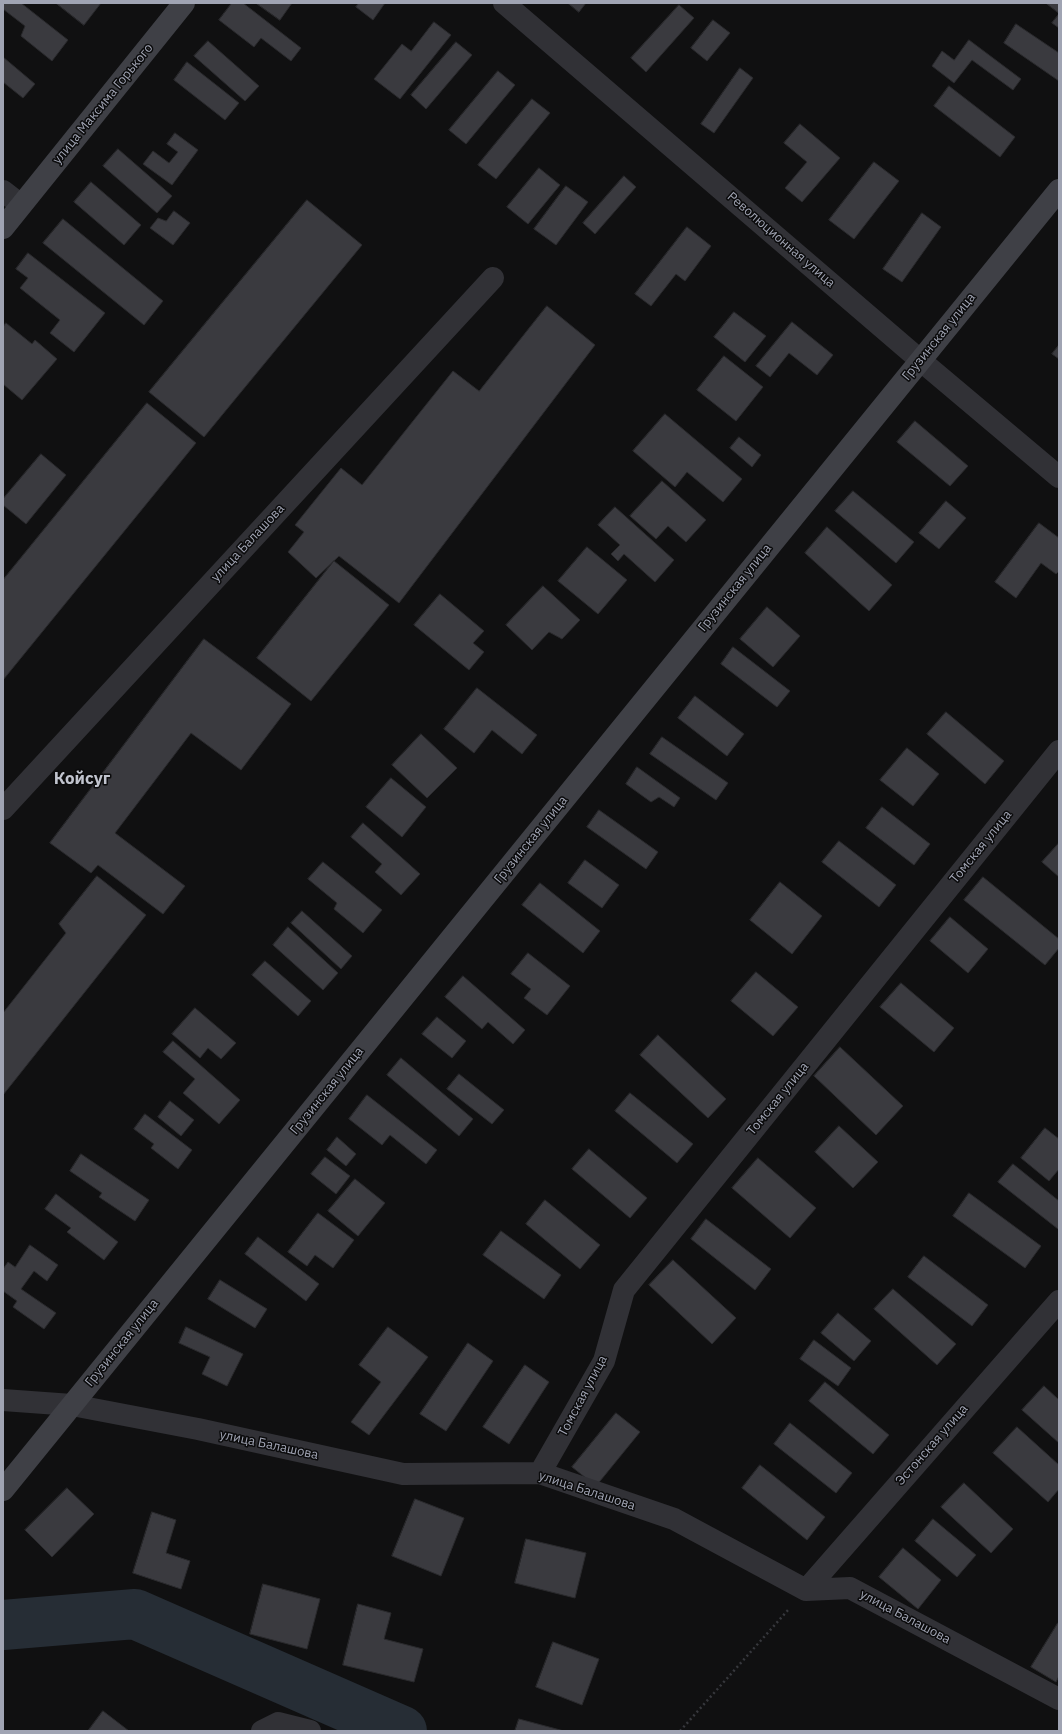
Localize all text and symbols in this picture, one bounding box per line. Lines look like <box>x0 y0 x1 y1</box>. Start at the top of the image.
street label: улица Максима Горького <box>50 41 156 167</box>
street label: Революционная улица <box>724 189 838 291</box>
street label: Грузинская улица <box>899 290 979 384</box>
street label: улица Балашова <box>208 501 288 585</box>
street label: Грузинская улица <box>695 541 775 635</box>
district label: Койсуг <box>54 769 110 789</box>
street label: Грузинская улица <box>491 793 571 887</box>
street label: Томская улица <box>947 807 1015 887</box>
street label: Грузинская улица <box>287 1044 367 1138</box>
street label: Томская улица <box>744 1059 812 1139</box>
street label: Грузинская улица <box>82 1296 162 1390</box>
street label: Томская улица <box>555 1353 611 1439</box>
street label: Эстонская улица <box>893 1401 971 1489</box>
street label: улица Балашова <box>218 1427 320 1463</box>
street label: улица Балашова <box>537 1468 637 1514</box>
street label: улица Балашова <box>857 1587 953 1647</box>

